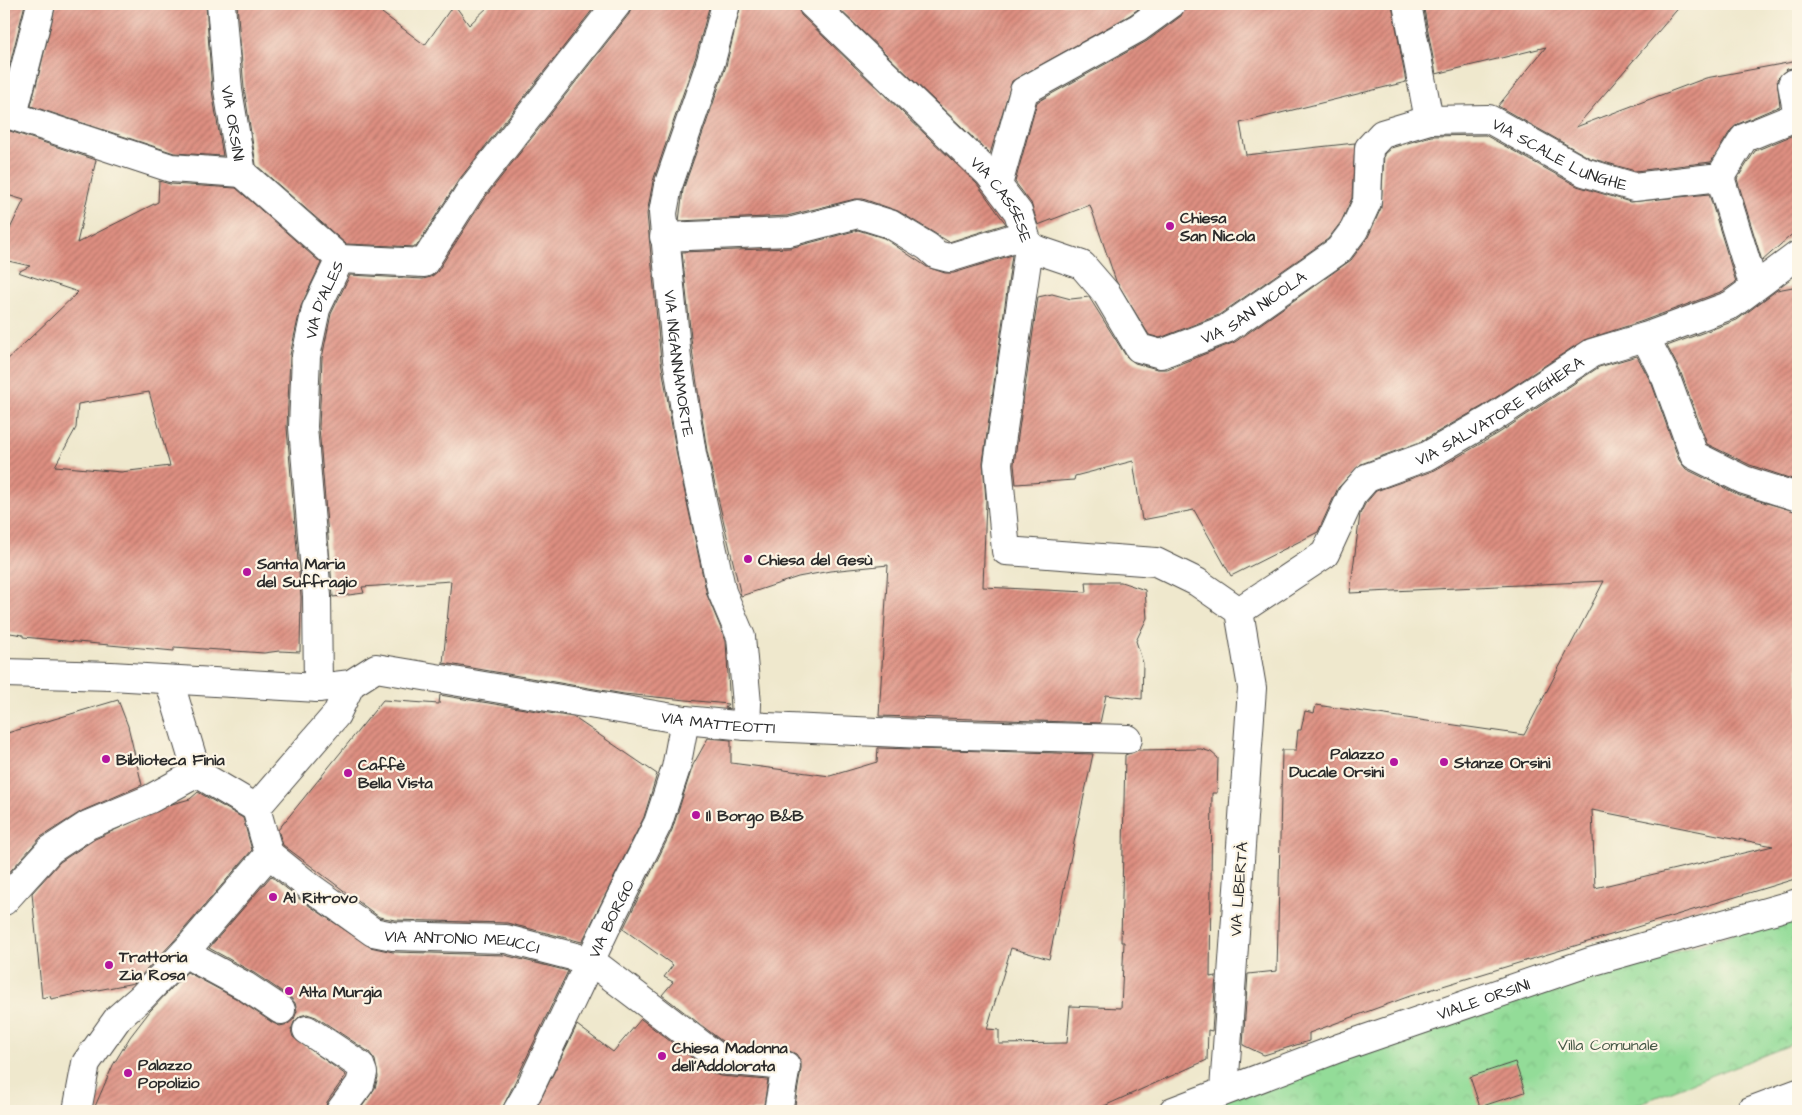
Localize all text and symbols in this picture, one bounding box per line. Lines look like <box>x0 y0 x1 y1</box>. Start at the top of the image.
street label: VIA ORSINI <box>215 84 250 163</box>
street label: VIA SCALE LUNGHE <box>1488 113 1630 197</box>
street label: VIA CASSESE <box>965 152 1037 246</box>
place label: Chiesa San Nicola <box>1179 207 1256 247</box>
marker: Chiesa San Nicola <box>1164 220 1176 232</box>
street label: VIA D'ALES <box>300 257 350 341</box>
street label: VIA SAN NICOLA <box>1198 266 1311 350</box>
street label: VIA INGANNAMORTE <box>658 289 699 439</box>
street label: VIA SALVATORE FIGHERA <box>1412 351 1588 471</box>
place label: Chiesa del Gesù <box>758 549 873 571</box>
place label: Santa Maria del Suffragio <box>256 553 358 595</box>
marker: Chiesa del Gesù <box>742 553 754 565</box>
marker: Santa Maria del Suffragio <box>241 566 253 578</box>
street label: VIA MATTEOTTI <box>659 706 776 739</box>
place label: Palazzo Ducale Orsini <box>1289 743 1385 783</box>
place label: Biblioteca Finia <box>116 749 225 771</box>
place label: Stanze Orsini <box>1453 752 1551 774</box>
marker: Biblioteca Finia <box>100 753 112 765</box>
place label: Caffè Bella Vista <box>358 754 434 794</box>
marker: Palazzo Ducale Orsini <box>1388 756 1400 768</box>
marker: Stanze Orsini <box>1438 756 1450 768</box>
marker: Caffè Bella Vista <box>342 767 354 779</box>
place label: Il Borgo B&B <box>706 805 804 829</box>
marker: Il Borgo B&B <box>690 809 702 821</box>
street label: VIA LIBERTÀ <box>1225 841 1253 937</box>
street label: VIA BORGO <box>583 876 640 962</box>
place label: Al Ritrovo <box>283 887 359 909</box>
marker: Al Ritrovo <box>267 891 279 903</box>
street label: VIA ANTONIO MEUCCI <box>382 924 542 959</box>
place label: Trattoria Zia Rosa <box>118 946 188 986</box>
marker: Trattoria Zia Rosa <box>103 959 115 971</box>
street label: VIALE ORSINI <box>1434 973 1533 1026</box>
place label: Alta Murgia <box>299 981 383 1005</box>
marker: Alta Murgia <box>283 985 295 997</box>
park label: Villa Comunale <box>1558 1034 1658 1056</box>
place label: Chiesa Madonna dell'Addolorata <box>671 1037 788 1077</box>
marker: Chiesa Madonna dell'Addolorata <box>656 1050 668 1062</box>
place label: Palazzo Popolizio <box>138 1054 200 1094</box>
marker: Palazzo Popolizio <box>122 1067 134 1079</box>

